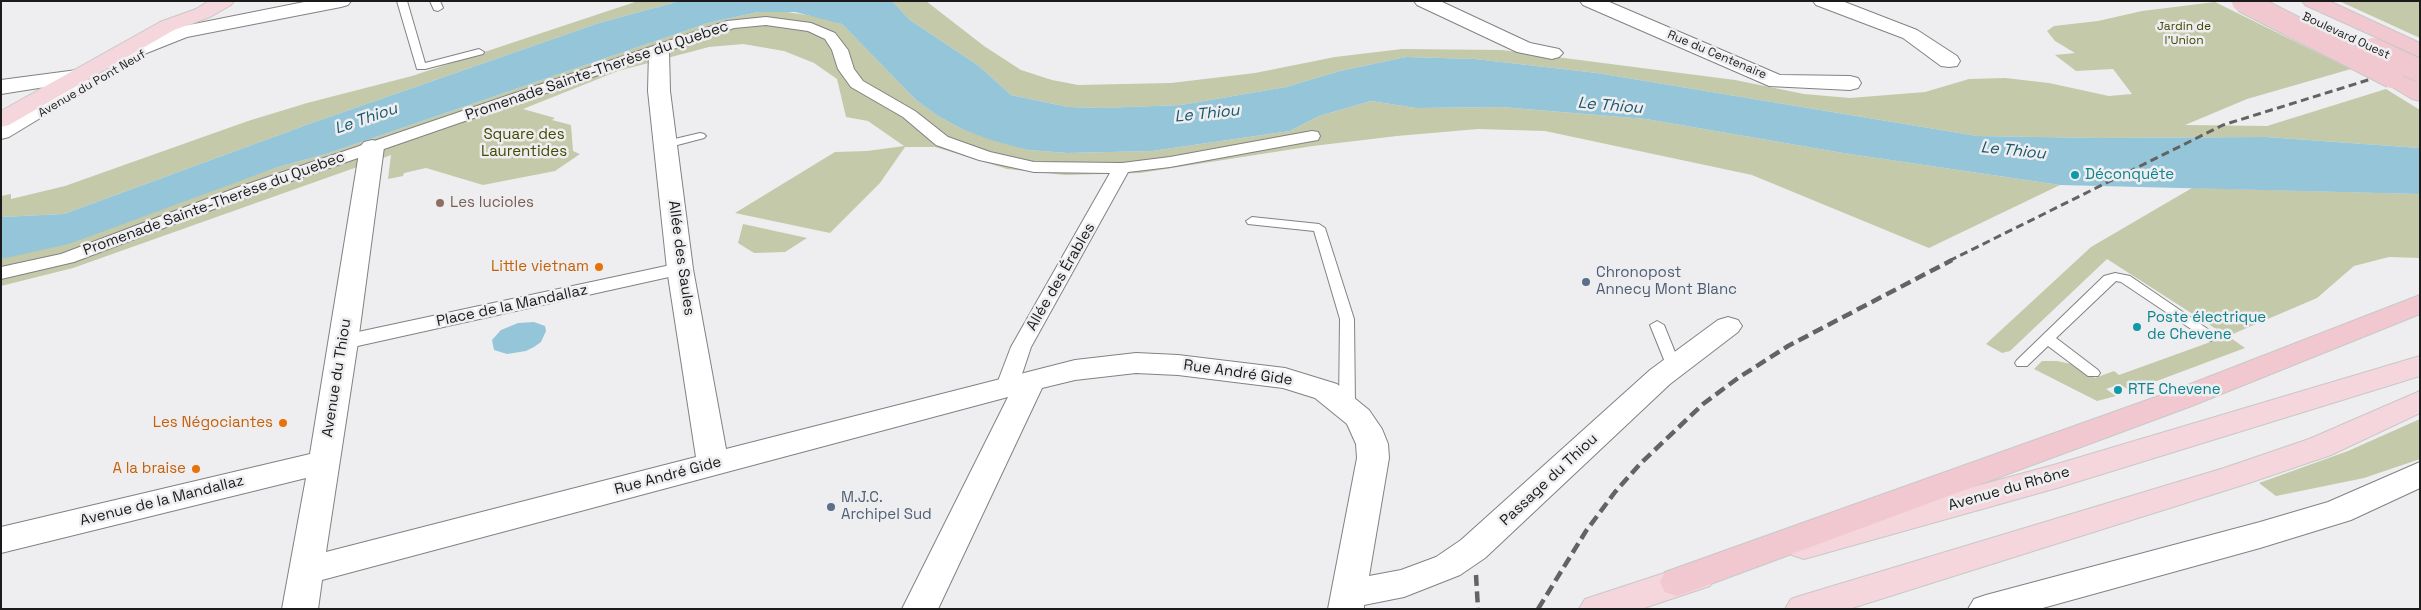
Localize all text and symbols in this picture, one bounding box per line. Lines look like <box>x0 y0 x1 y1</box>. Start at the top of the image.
street label: Boulevard Ouest <box>2300 9 2392 63</box>
street label: Promenade Sainte-Therèse du Quebec <box>463 17 731 125</box>
park label: Jardin de l'Union <box>2157 20 2211 48</box>
street label: Rue du Centenaire <box>1665 28 1769 82</box>
street label: Avenue du Pont Neuf <box>36 47 148 121</box>
water label: Le Thiou <box>1577 94 1643 118</box>
water label: Le Thiou <box>332 99 400 139</box>
water label: Le Thiou <box>1174 101 1240 127</box>
park label: Square des Laurentides <box>481 126 567 161</box>
water label: Le Thiou <box>1980 138 2046 164</box>
street label: Promenade Sainte-Therèse du Quebec <box>81 148 347 260</box>
place label: Déconquête <box>2085 166 2174 184</box>
marker: Déconquête <box>2069 169 2081 181</box>
place label: Les lucioles <box>450 194 534 212</box>
marker: Les lucioles <box>434 197 446 209</box>
street label: Allée des Saules <box>664 199 698 317</box>
street label: Allée des Érables <box>1023 220 1099 334</box>
place label: Little vietnam <box>491 258 589 276</box>
marker: Little vietnam <box>593 261 605 273</box>
place label: Chronopost Annecy Mont Blanc <box>1596 264 1737 299</box>
marker: Chronopost Annecy Mont Blanc <box>1580 276 1592 288</box>
street label: Place de la Mandallaz <box>435 281 589 331</box>
place label: Poste électrique de Chevene <box>2147 309 2266 344</box>
street label: Avenue du Thiou <box>319 317 355 439</box>
marker: Poste électrique de Chevene <box>2131 321 2143 333</box>
street label: Rue André Gide <box>1182 356 1294 390</box>
place label: RTE Chevene <box>2128 381 2221 399</box>
marker: RTE Chevene <box>2112 384 2124 396</box>
place label: Les Négociantes <box>153 414 273 432</box>
marker: Les Négociantes <box>277 417 289 429</box>
street label: Passage du Thiou <box>1497 430 1601 530</box>
street label: Rue André Gide <box>613 453 723 499</box>
place label: A la braise <box>112 460 186 478</box>
marker: A la braise <box>190 463 202 475</box>
street label: Avenue du Rhône <box>1946 463 2072 515</box>
street label: Avenue de la Mandallaz <box>78 472 246 530</box>
place label: M.J.C. Archipel Sud <box>841 489 932 524</box>
marker: M.J.C. Archipel Sud <box>825 501 837 513</box>

